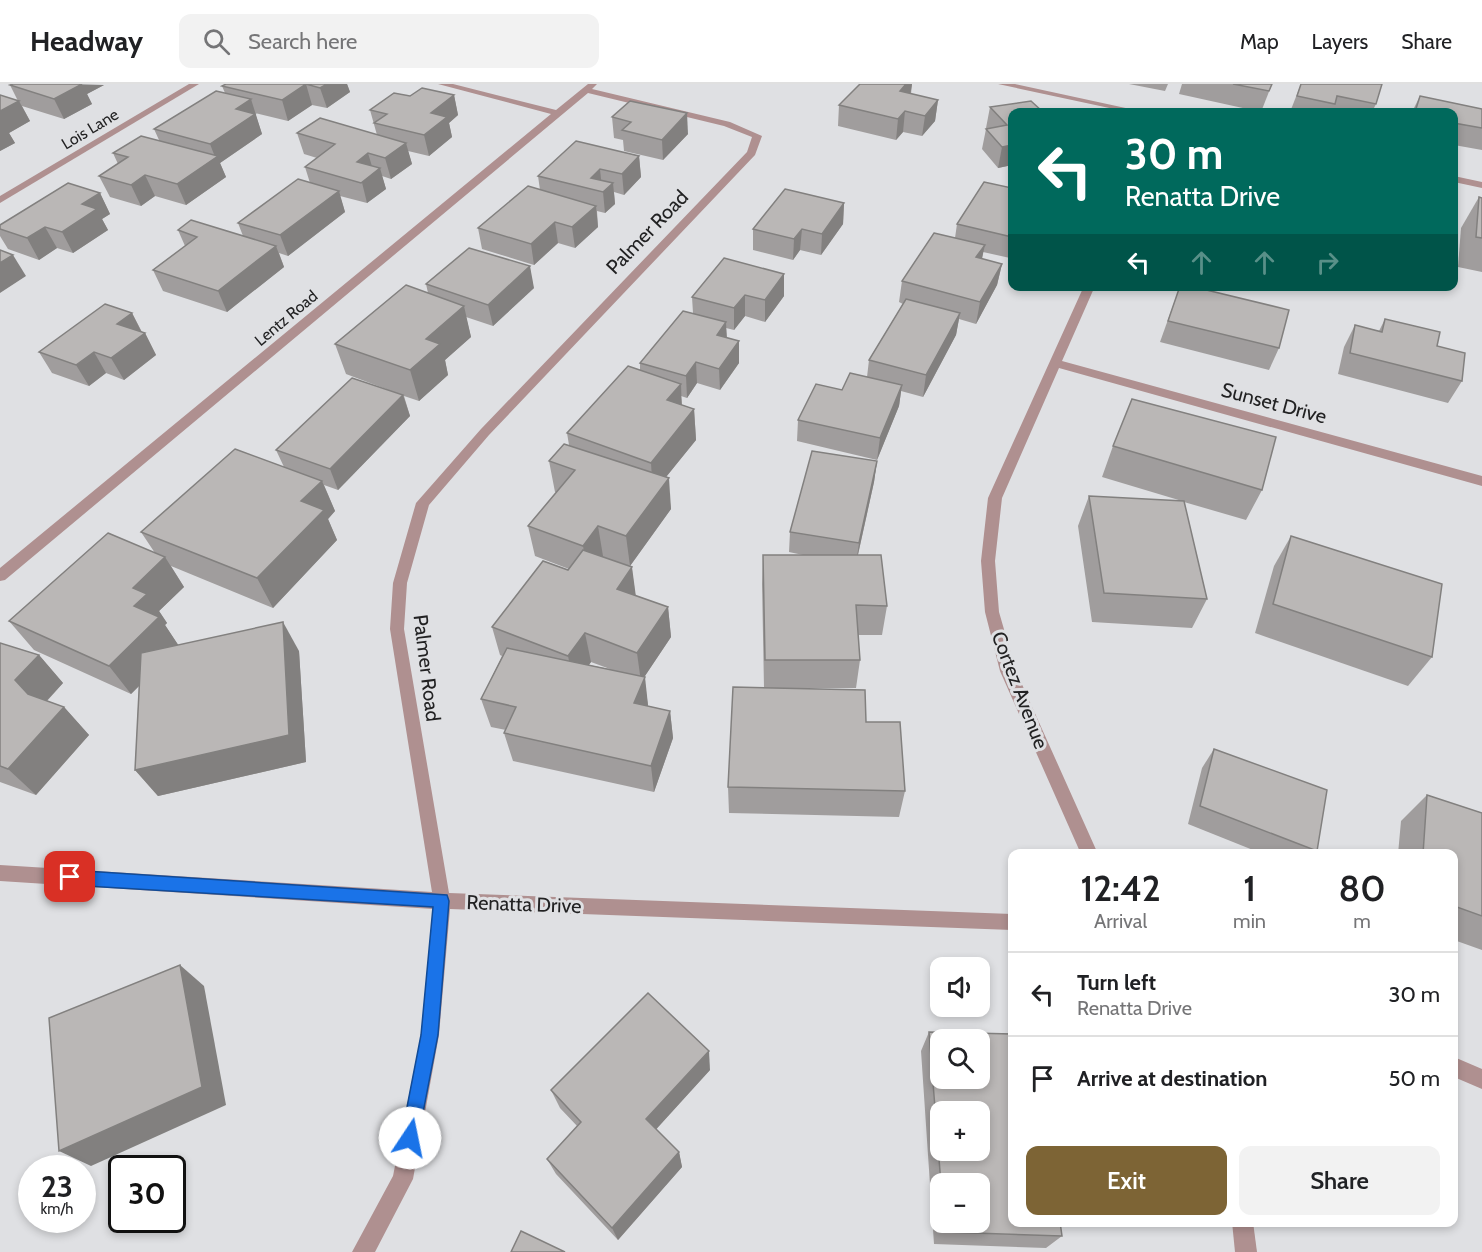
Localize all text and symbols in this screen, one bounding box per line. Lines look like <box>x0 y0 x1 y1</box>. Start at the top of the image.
search box <box>179 14 599 68</box>
text: Headway <box>30 24 143 58</box>
icon: search <box>200 25 233 58</box>
text: Search here <box>248 28 357 55</box>
text: Map <box>1240 29 1279 54</box>
text: Layers <box>1312 29 1368 54</box>
text: Share <box>1401 29 1452 54</box>
street label: Lois Lane <box>58 105 122 153</box>
text: 30 m <box>1125 128 1223 180</box>
icon: left <box>1026 132 1104 210</box>
text: Renatta Drive <box>1125 180 1280 213</box>
street label: Palmer Road <box>601 185 693 279</box>
icon: left <box>1122 246 1155 279</box>
icon: ahead <box>1185 246 1218 279</box>
icon: ahead <box>1248 246 1281 279</box>
icon: right <box>1311 246 1344 279</box>
street label: Lentz Road <box>251 286 321 350</box>
street label: Sunset Drive <box>1219 377 1329 429</box>
street label: Palmer Road <box>409 613 445 723</box>
street label: Cortez Avenue <box>987 628 1053 752</box>
pin <box>44 851 95 902</box>
icon: arrive <box>53 860 86 893</box>
text: 12:42 <box>1080 866 1161 910</box>
text: 1 <box>1243 866 1256 910</box>
text: 80 <box>1338 866 1386 910</box>
street label: Renatta Drive <box>466 890 582 918</box>
text: Arrival <box>1094 909 1147 933</box>
text: min <box>1233 909 1266 933</box>
text: m <box>1353 909 1371 933</box>
map controls <box>930 957 990 1233</box>
button: sound <box>930 957 990 1017</box>
text: Turn left <box>1077 969 1156 996</box>
icon: left <box>1026 978 1059 1011</box>
text: 30 m <box>1388 981 1440 1008</box>
text: Renatta Drive <box>1077 996 1192 1020</box>
button: search <box>930 1029 990 1089</box>
icon: arrive <box>1026 1062 1059 1095</box>
text: Arrive at destination <box>1077 1065 1267 1092</box>
text: 50 m <box>1388 1065 1440 1092</box>
button: + <box>930 1101 990 1161</box>
position arrow <box>378 1106 442 1170</box>
button: Exit <box>1026 1146 1227 1215</box>
button: Share <box>1239 1146 1440 1215</box>
speed limit sign: 30 <box>108 1155 186 1233</box>
text: 23 <box>41 1168 73 1205</box>
button: − <box>930 1173 990 1233</box>
text: km/h <box>41 1200 73 1218</box>

